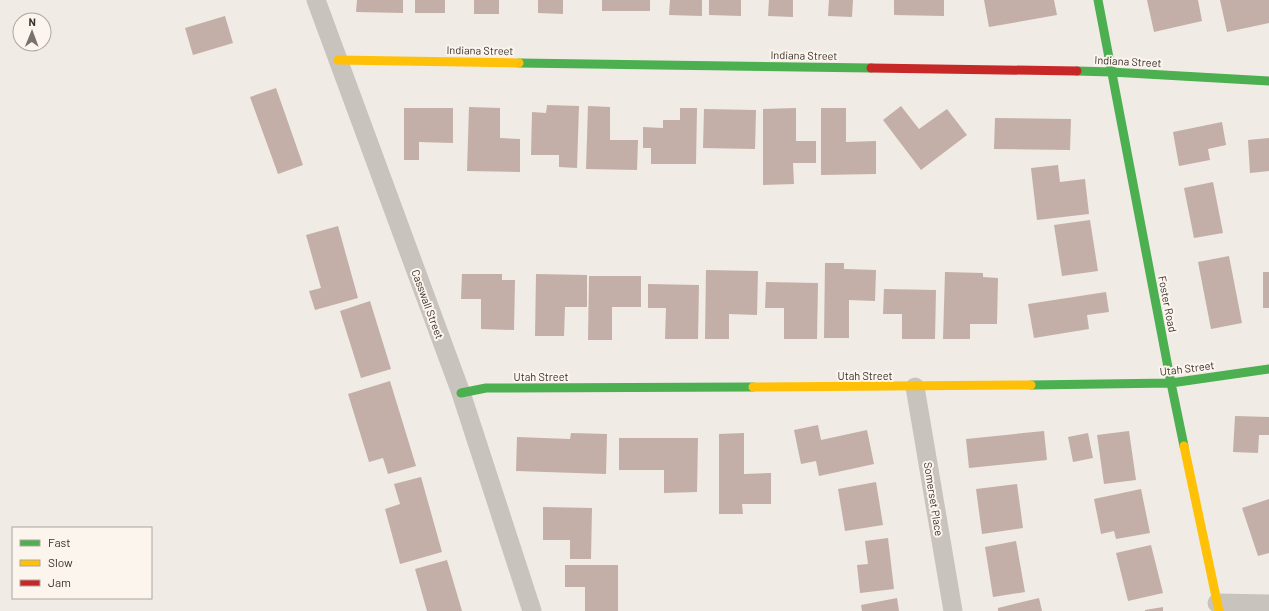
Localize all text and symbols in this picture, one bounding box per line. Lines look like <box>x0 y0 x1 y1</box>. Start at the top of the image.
north arrow <box>12 12 52 52</box>
text: N <box>28 15 36 28</box>
street label: Indiana Street <box>446 43 514 57</box>
street label: Indiana Street <box>770 48 838 62</box>
street label: Indiana Street <box>1094 53 1162 69</box>
street label: Casswall Street <box>409 267 447 341</box>
street label: Foster Road <box>1156 275 1180 333</box>
street label: Utah Street <box>1159 358 1215 378</box>
street label: Utah Street <box>838 369 892 382</box>
street label: Utah Street <box>514 370 568 383</box>
street label: Somerset Place <box>922 461 946 537</box>
legend <box>12 527 152 599</box>
text: Fast <box>48 535 71 549</box>
text: Slow <box>48 555 73 569</box>
text: Jam <box>48 575 71 589</box>

